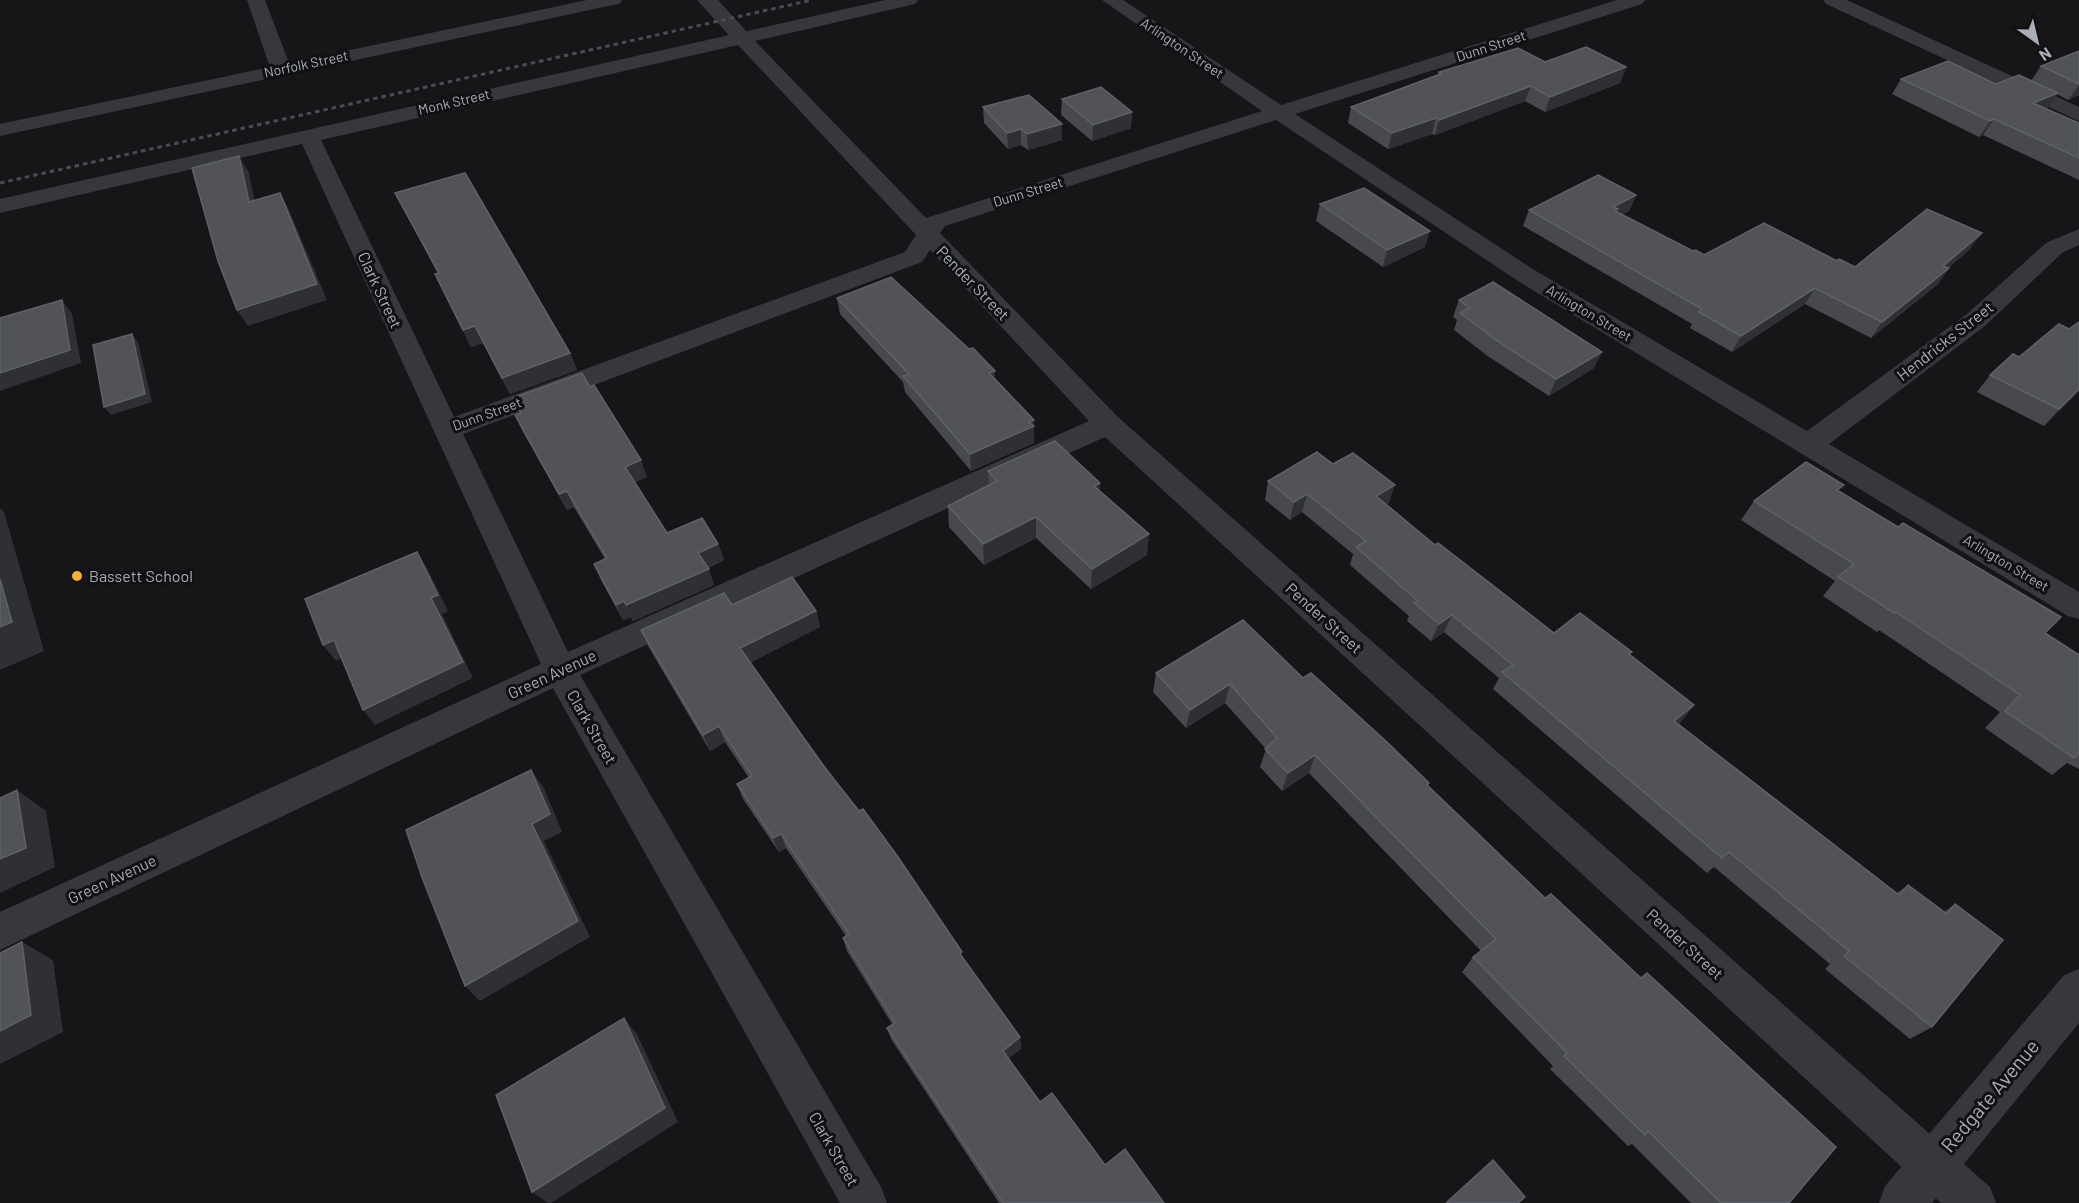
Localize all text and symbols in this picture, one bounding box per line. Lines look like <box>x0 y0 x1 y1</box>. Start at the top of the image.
north arrow <box>2007 12 2067 72</box>
street label: Arlington Street <box>1138 14 1227 82</box>
street label: Dunn Street <box>1454 26 1528 65</box>
text: N <box>2036 44 2055 66</box>
street label: Norfolk Street <box>262 46 350 81</box>
street label: Monk Street <box>416 85 491 118</box>
street label: Dunn Street <box>991 173 1065 210</box>
street label: Pender Street <box>933 241 1014 324</box>
street label: Clark Street <box>354 248 406 331</box>
street label: Arlington Street <box>1544 280 1635 345</box>
street label: Hendricks Street <box>1893 297 1997 384</box>
street label: Dunn Street <box>450 393 524 434</box>
street label: Arlington Street <box>1961 530 2052 595</box>
place label: Bassett School <box>89 566 193 585</box>
marker: Bassett School <box>70 569 84 583</box>
street label: Pender Street <box>1282 578 1366 657</box>
street label: Green Avenue <box>505 645 599 702</box>
street label: Clark Street <box>564 686 621 767</box>
street label: Green Avenue <box>65 850 159 907</box>
street label: Pender Street <box>1643 904 1727 983</box>
street label: Redgate Avenue <box>1935 1034 2043 1157</box>
street label: Clark Street <box>806 1108 863 1189</box>

